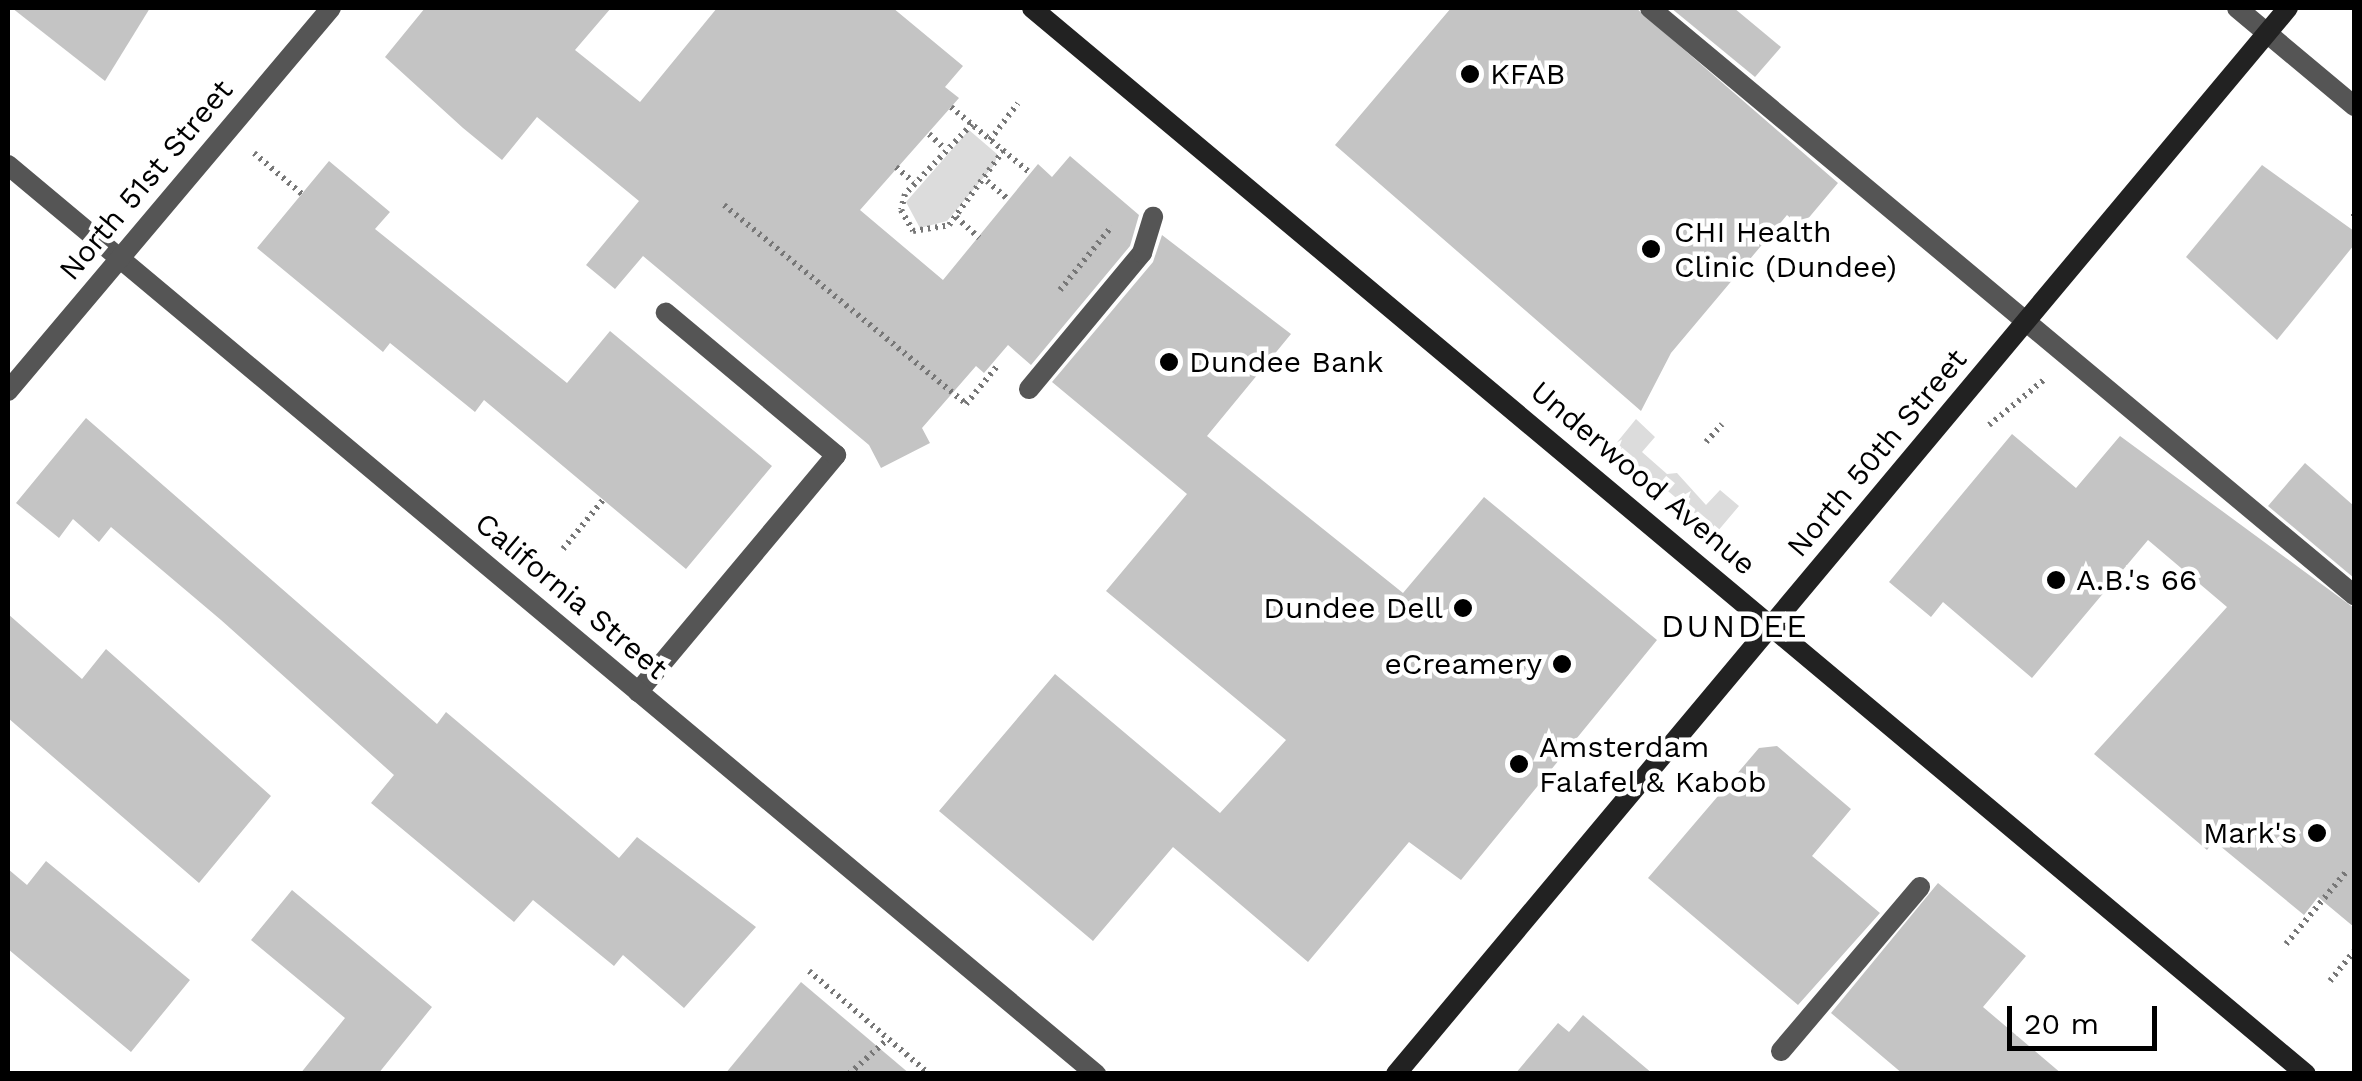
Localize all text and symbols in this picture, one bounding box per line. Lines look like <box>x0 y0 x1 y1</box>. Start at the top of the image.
place label: KFAB <box>1490 56 1565 92</box>
marker: KFAB <box>1459 63 1481 85</box>
street label: North 51st Street <box>52 72 240 288</box>
place label: CHI Health Clinic (Dundee) <box>1674 214 1897 284</box>
marker: CHI Health Clinic (Dundee) <box>1638 236 1664 262</box>
street label: North 50th Street <box>1780 342 1974 564</box>
place label: Dundee Bank <box>1189 344 1384 380</box>
marker: Dundee Bank <box>1158 351 1180 373</box>
street label: Underwood Avenue <box>1523 373 1763 583</box>
street label: California Street <box>467 505 675 687</box>
place label: A.B.'s 66 <box>2076 562 2197 598</box>
marker: A.B.'s 66 <box>2045 569 2067 591</box>
place label: Dundee Dell <box>1263 590 1443 626</box>
marker: Dundee Dell <box>1452 597 1474 619</box>
district label: DUNDEE <box>1661 607 1809 645</box>
place label: eCreamery <box>1384 646 1542 682</box>
marker: eCreamery <box>1551 653 1573 675</box>
place label: Amsterdam Falafel & Kabob <box>1539 729 1768 800</box>
marker: Amsterdam Falafel & Kabob <box>1508 753 1530 775</box>
place label: Mark's <box>2203 815 2297 851</box>
marker: Mark's <box>2306 822 2328 844</box>
scale bar <box>2012 986 2162 1048</box>
text: 20 m <box>2024 1006 2099 1041</box>

